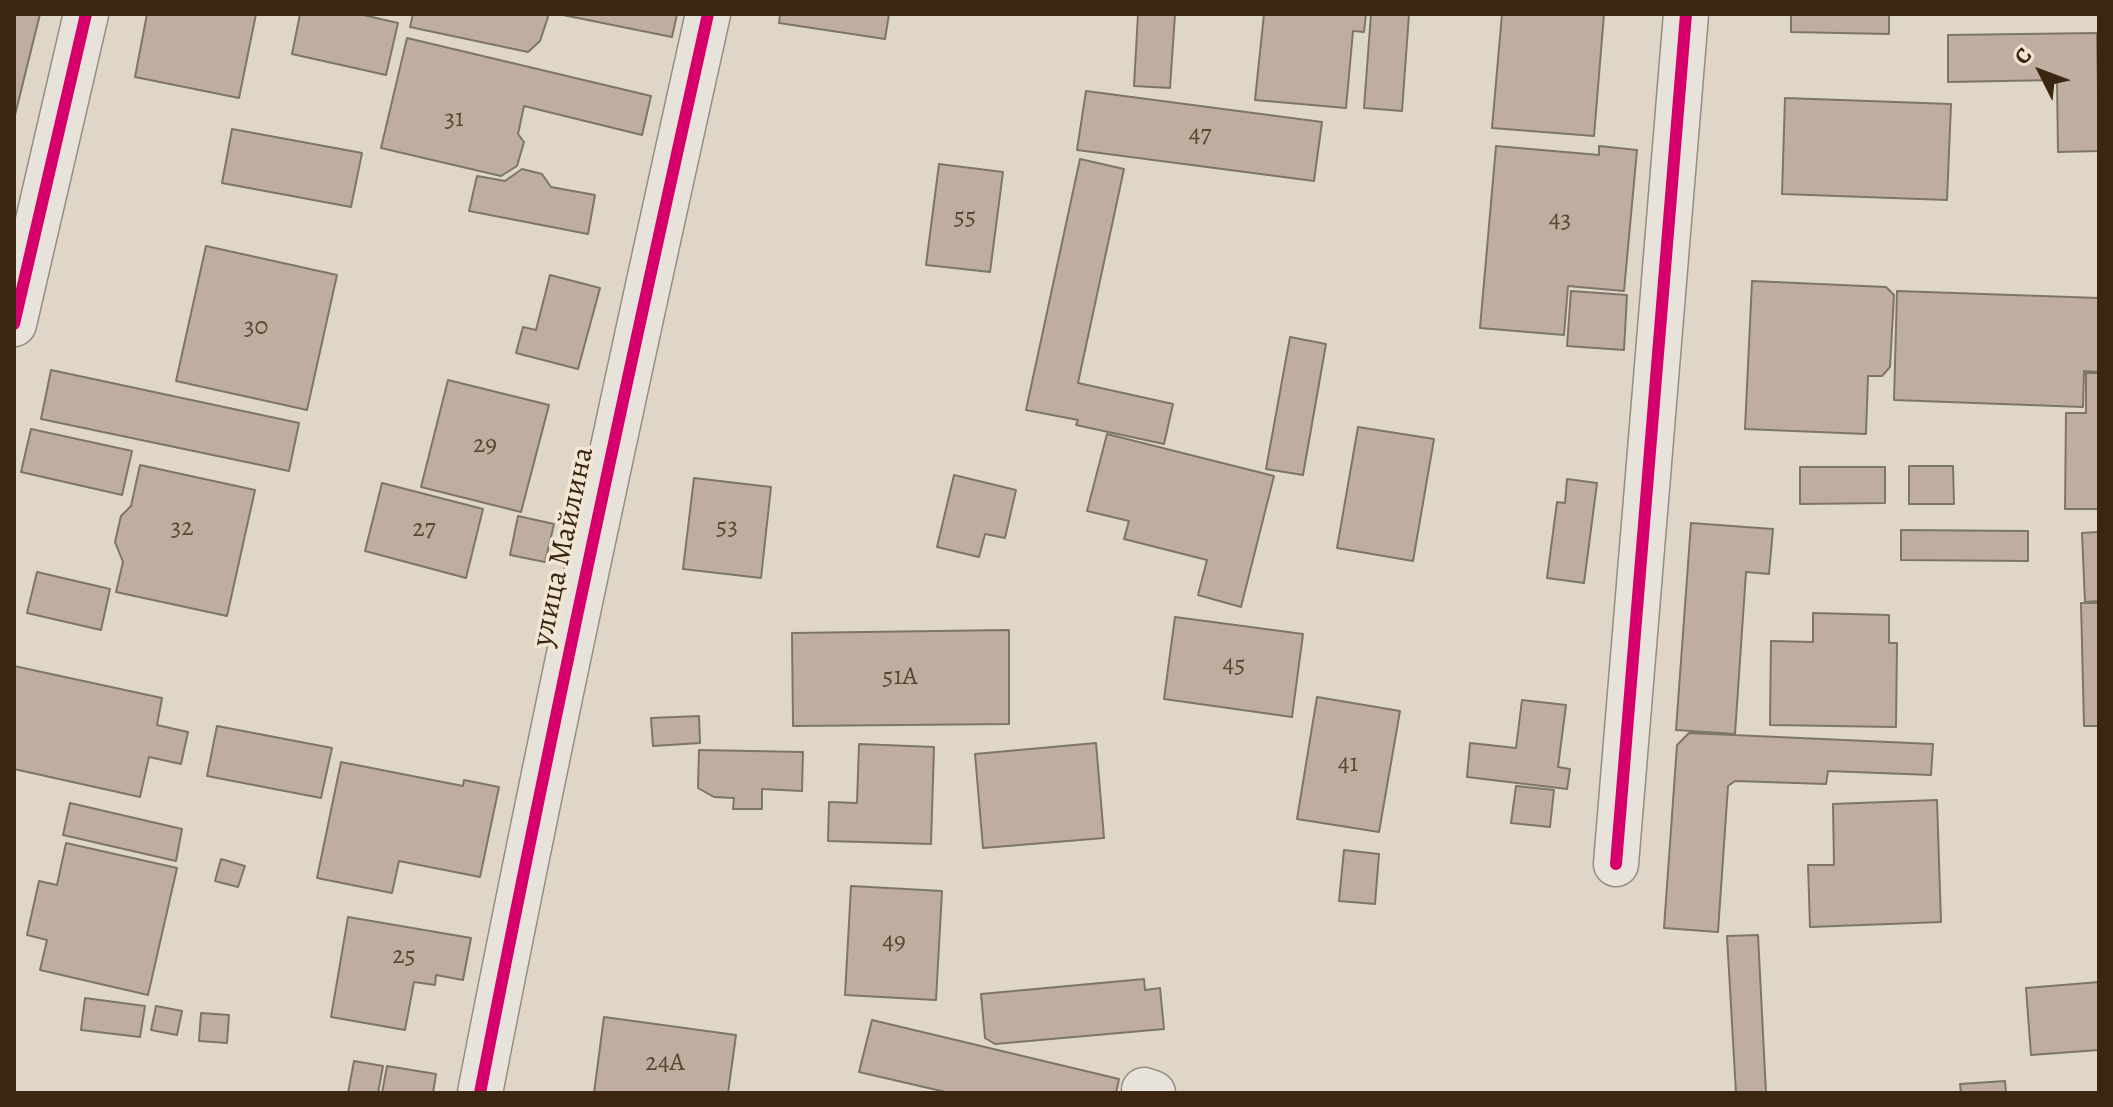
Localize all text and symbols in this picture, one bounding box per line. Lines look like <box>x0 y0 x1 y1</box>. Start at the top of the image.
north arrow <box>2001 32 2081 112</box>
text: С <box>2007 41 2039 71</box>
house number: 31 <box>444 104 464 136</box>
house number: 47 <box>1189 120 1211 152</box>
house number: 55 <box>954 202 976 234</box>
house number: 43 <box>1549 205 1571 237</box>
house number: 30 <box>244 312 268 344</box>
house number: 29 <box>473 430 497 462</box>
street label: улица Майлина <box>525 444 603 650</box>
house number: 53 <box>716 512 738 544</box>
house number: 32 <box>170 513 194 545</box>
house number: 27 <box>412 514 436 546</box>
house number: 45 <box>1223 650 1245 682</box>
house number: 51А <box>882 662 918 694</box>
house number: 41 <box>1338 749 1358 781</box>
house number: 49 <box>882 927 906 959</box>
house number: 25 <box>392 941 416 973</box>
house number: 24А <box>645 1048 685 1080</box>

